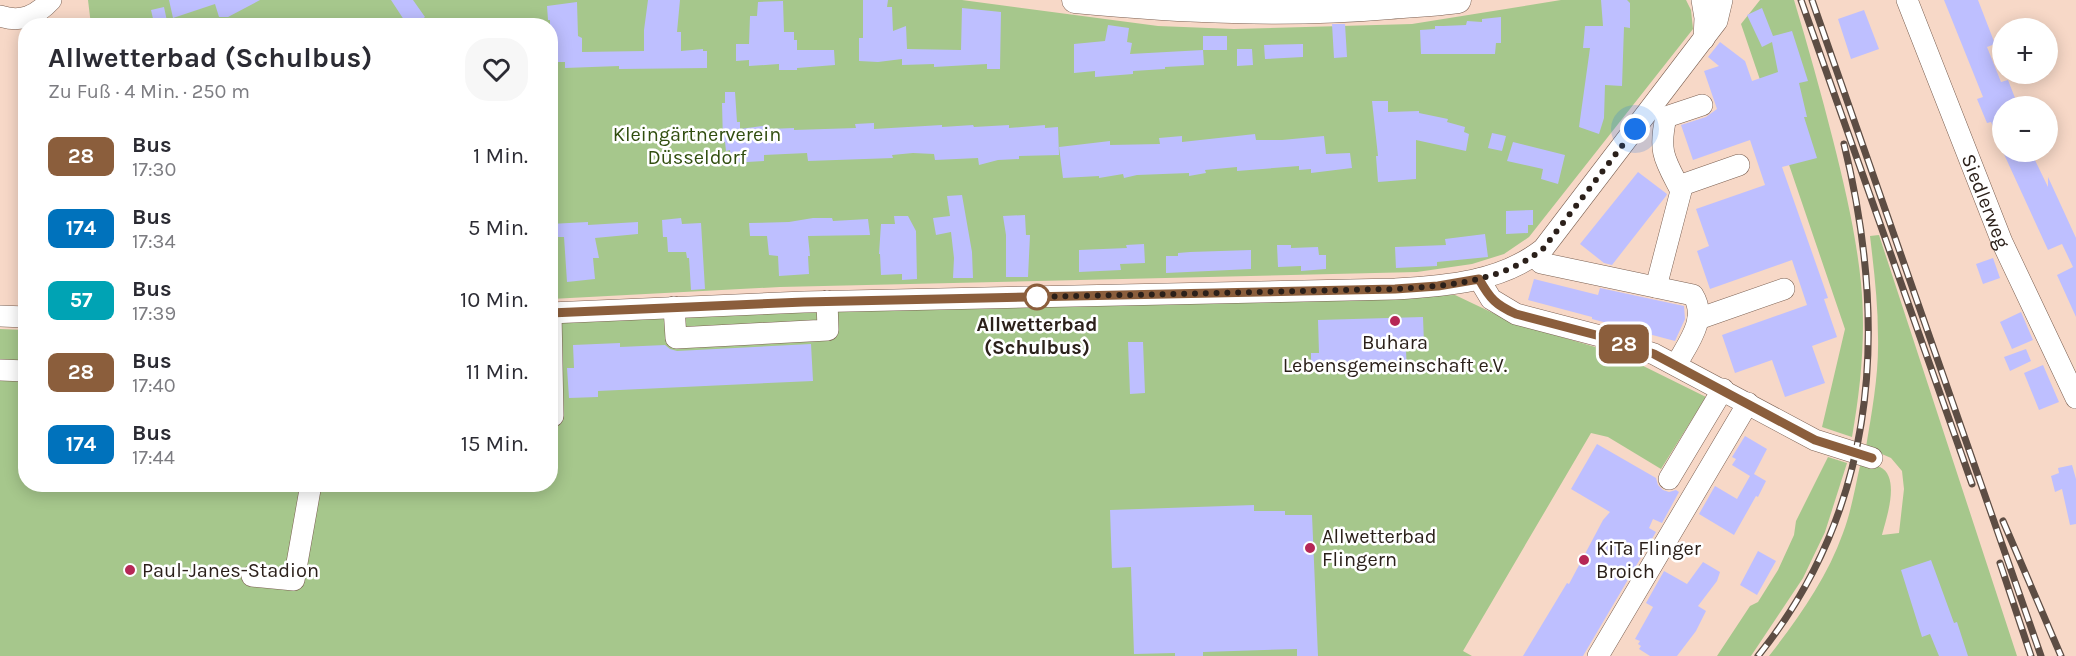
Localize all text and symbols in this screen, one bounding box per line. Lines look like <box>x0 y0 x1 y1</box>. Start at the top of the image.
map controls <box>1992 18 2058 162</box>
button: + <box>1992 18 2058 84</box>
button: heart <box>465 38 528 101</box>
text: Allwetterbad (Schulbus) <box>48 41 373 74</box>
text: Zu Fuß · 4 Min. · 250 m <box>48 80 250 103</box>
button: − <box>1992 96 2058 162</box>
your location <box>1620 114 1650 144</box>
park label: Kleingärtnerverein Düsseldorf <box>613 123 781 169</box>
text: Bus <box>132 132 172 158</box>
text: 1 Min. <box>473 143 528 169</box>
text: 28 <box>68 144 94 168</box>
street label: Siedlerweg <box>1957 151 2015 252</box>
text: 17:30 <box>132 158 176 181</box>
text: Bus <box>132 204 172 230</box>
text: 5 Min. <box>468 215 528 241</box>
text: 174 <box>66 216 96 240</box>
text: 17:34 <box>132 230 176 253</box>
text: Bus <box>132 276 172 302</box>
marker: Allwetterbad (Schulbus) <box>1024 284 1050 310</box>
text: 10 Min. <box>460 287 528 313</box>
text: 57 <box>70 288 92 312</box>
text: 17:39 <box>132 302 176 325</box>
place label: Allwetterbad (Schulbus) <box>977 313 1097 359</box>
marker: Buhara Lebensgemeinschaft e.V. <box>1388 314 1402 328</box>
line badge: 28 <box>1597 324 1651 364</box>
place label: Buhara Lebensgemeinschaft e.V. <box>1283 331 1507 377</box>
text: 28 <box>1611 332 1637 356</box>
text: Bus <box>132 348 172 374</box>
text: 11 Min. <box>466 359 528 385</box>
text: 28 <box>68 360 94 384</box>
text: 17:40 <box>132 374 176 397</box>
text: Bus <box>132 420 172 446</box>
text: 15 Min. <box>461 431 528 457</box>
text: 174 <box>66 432 96 456</box>
text: 17:44 <box>132 446 175 469</box>
place label: Allwetterbad Flingern <box>1322 525 1437 571</box>
place label: KiTa Flinger Broich <box>1596 537 1702 583</box>
marker: Allwetterbad Flingern <box>1303 541 1317 555</box>
marker: KiTa Flinger Broich <box>1577 553 1591 567</box>
place label: Paul-Janes-Stadion <box>142 559 319 582</box>
marker: Paul-Janes-Stadion <box>123 563 137 577</box>

